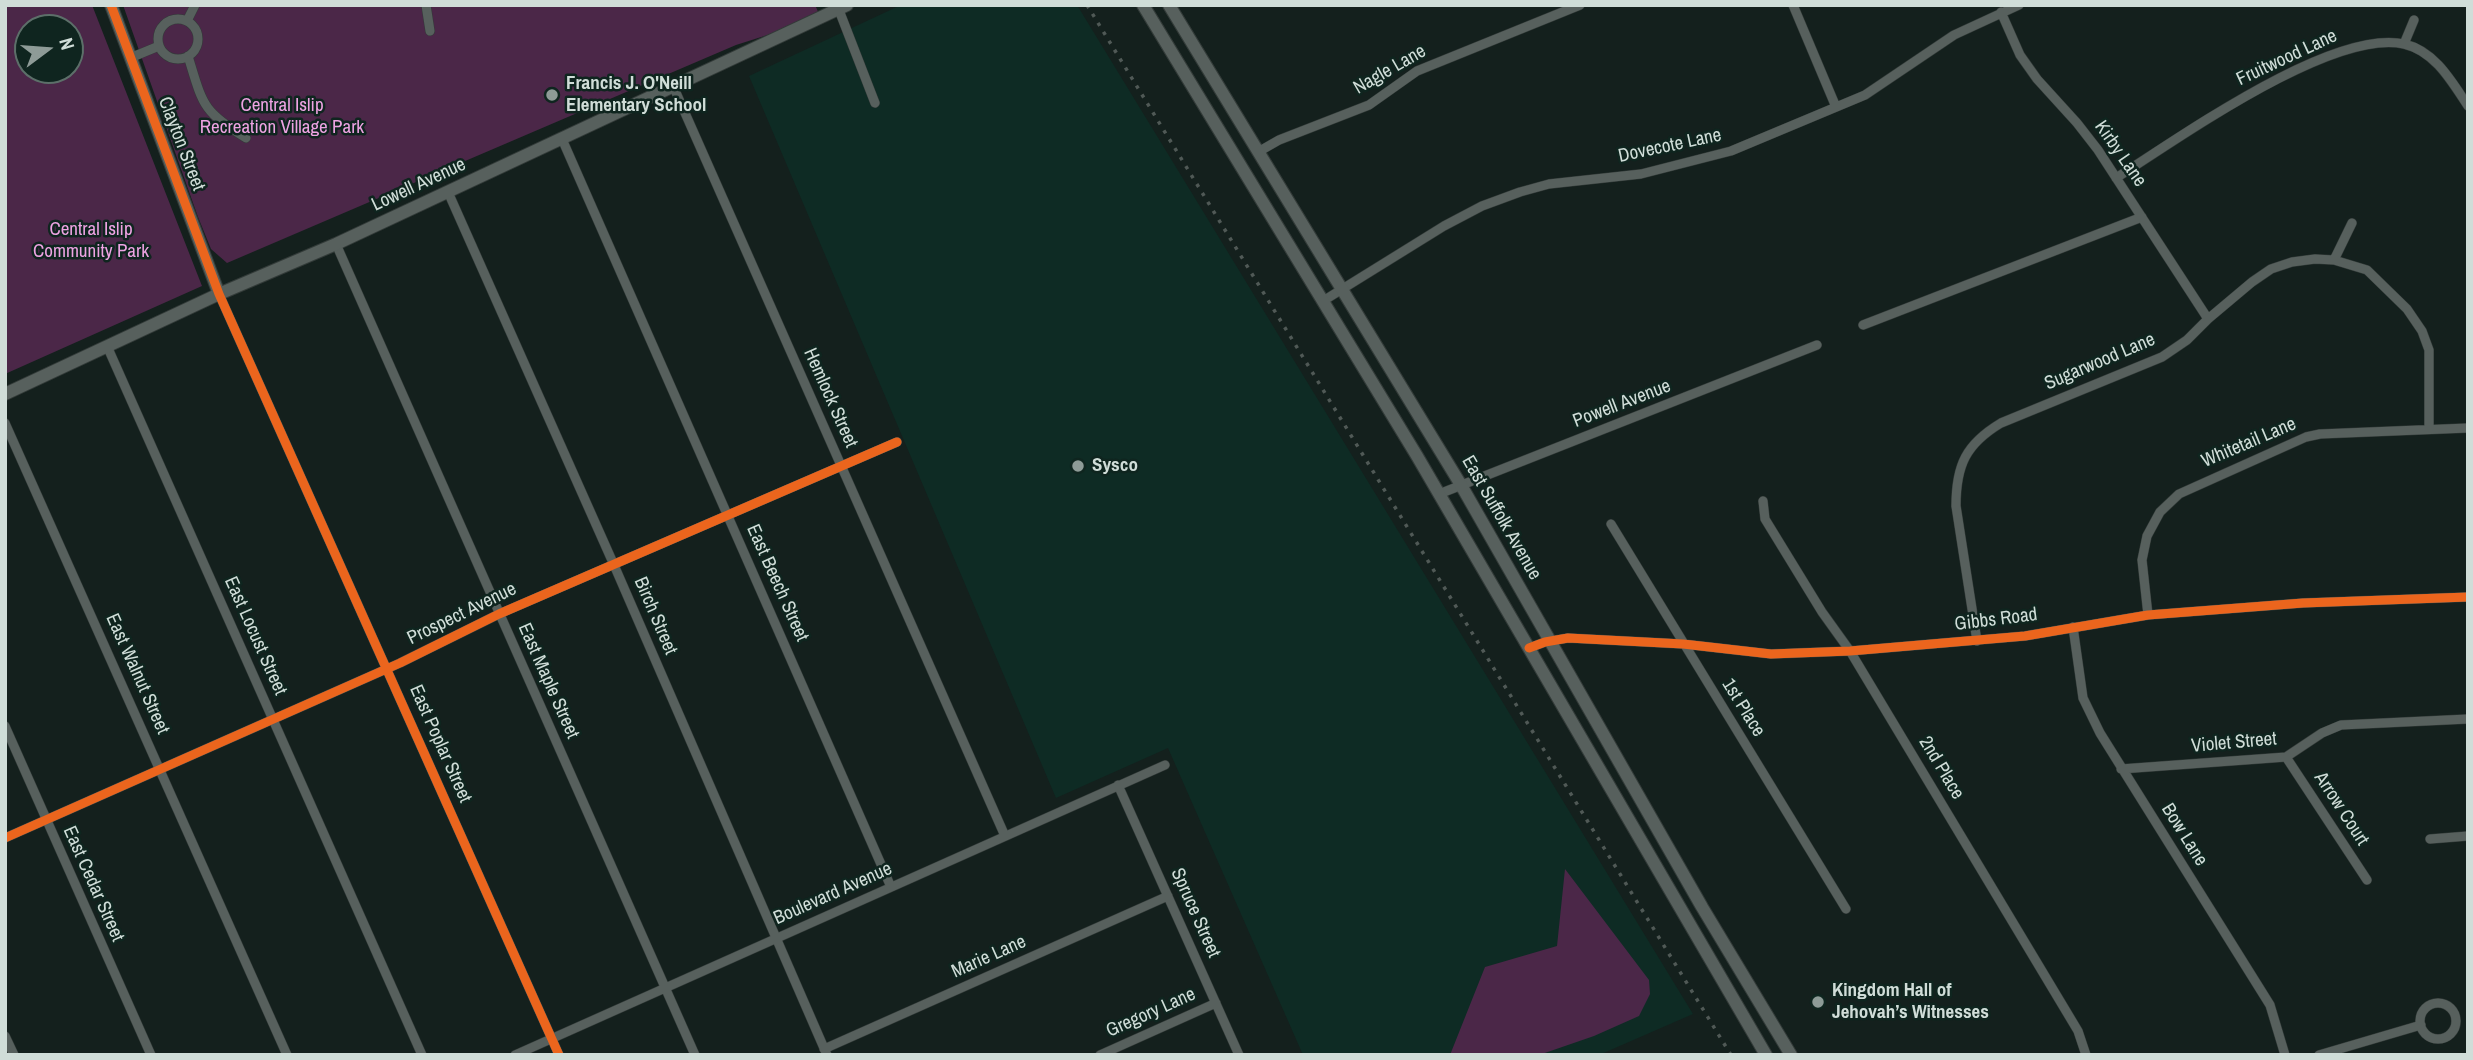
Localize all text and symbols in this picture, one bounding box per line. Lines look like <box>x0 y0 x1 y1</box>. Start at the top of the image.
north arrow <box>14 14 84 84</box>
street label: Fruitwood Lane <box>2233 25 2341 91</box>
text: N <box>53 35 81 53</box>
street label: Nagle Lane <box>1350 40 1430 100</box>
place label: Francis J. O'Neill Elementary School <box>566 73 706 117</box>
marker: Francis J. O'Neill Elementary School <box>544 87 560 103</box>
street label: Clayton Street <box>153 94 209 194</box>
park label: Central Islip Recreation Village Park <box>200 95 364 139</box>
street label: Kirby Lane <box>2089 117 2151 191</box>
street label: Dovecote Lane <box>1616 124 1724 168</box>
street label: Lowell Avenue <box>368 153 470 217</box>
park label: Central Islip Community Park <box>33 219 149 263</box>
street label: Sugarwood Lane <box>2041 328 2159 396</box>
street label: Hemlock Street <box>798 345 862 451</box>
street label: Powell Avenue <box>1570 375 1674 433</box>
street label: Whitetail Lane <box>2198 413 2300 473</box>
street label: East Suffolk Avenue <box>1456 452 1546 584</box>
place label: Sysco <box>1092 455 1138 477</box>
marker: Sysco <box>1070 458 1086 474</box>
street label: East Beech Street <box>741 521 813 645</box>
street label: East Locust Street <box>219 573 291 699</box>
street label: Birch Street <box>628 574 682 658</box>
street label: Prospect Avenue <box>404 578 520 650</box>
street label: Gibbs Road <box>1953 604 2039 636</box>
street label: East Walnut Street <box>100 610 174 738</box>
street label: East Maple Street <box>512 620 584 742</box>
street label: 1st Place <box>1716 675 1770 741</box>
street label: East Poplar Street <box>404 682 476 806</box>
street label: Violet Street <box>2190 728 2278 758</box>
street label: 2nd Place <box>1913 732 1969 804</box>
street label: Arrow Court <box>2309 768 2373 850</box>
street label: Bow Lane <box>2156 800 2212 870</box>
street label: East Cedar Street <box>57 823 129 945</box>
street label: Boulevard Avenue <box>770 858 896 930</box>
street label: Spruce Street <box>1165 865 1225 961</box>
street label: Marie Lane <box>948 931 1030 983</box>
place label: Kingdom Hall of Jehovah’s Witnesses <box>1832 980 1989 1024</box>
street label: Gregory Lane <box>1103 983 1199 1043</box>
marker: Kingdom Hall of Jehovah’s Witnesses <box>1810 994 1826 1010</box>

